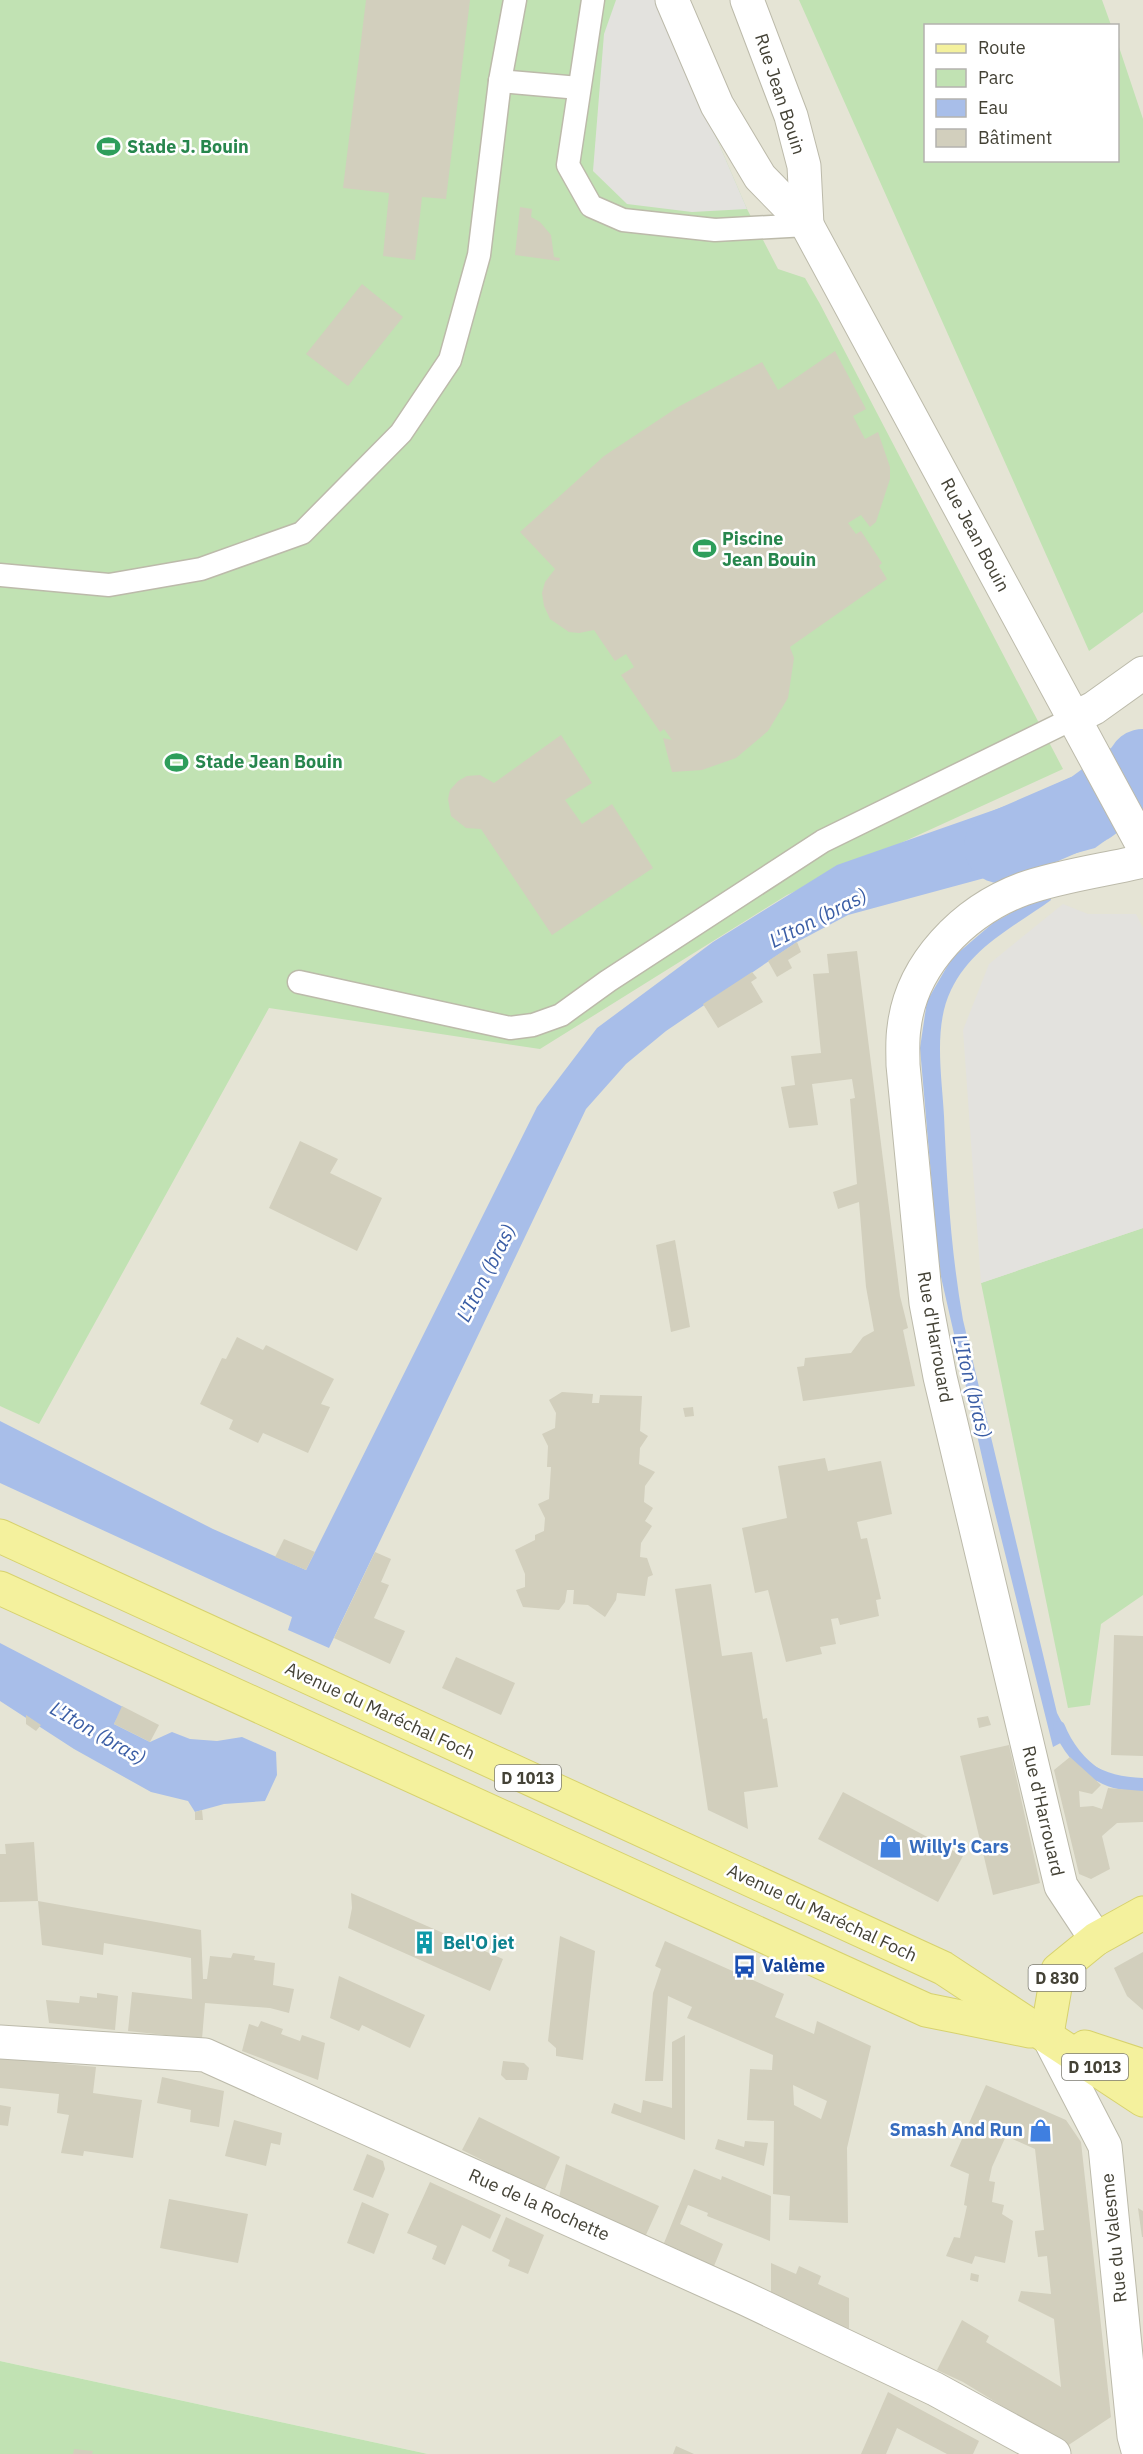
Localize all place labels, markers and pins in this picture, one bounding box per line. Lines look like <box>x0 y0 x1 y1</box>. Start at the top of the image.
sports icon: Stade J. Bouin <box>96 134 122 160</box>
place label: Stade J. Bouin <box>127 135 249 158</box>
place label: Piscine Jean Bouin <box>722 527 816 571</box>
sports icon: Piscine Jean Bouin <box>691 536 717 562</box>
sports icon: Stade Jean Bouin <box>164 749 190 775</box>
place label: Stade Jean Bouin <box>195 750 343 773</box>
shop icon: Willy's Cars <box>878 1834 904 1860</box>
place label: Willy's Cars <box>909 1835 1009 1858</box>
building icon: Bel'O jet <box>412 1930 438 1956</box>
place label: Bel'O jet <box>443 1931 515 1954</box>
bus stop icon: Valème <box>731 1953 757 1979</box>
place label: Valème <box>762 1954 825 1977</box>
shop icon: Smash And Run <box>1028 2117 1054 2143</box>
place label: Smash And Run <box>890 2118 1023 2141</box>

